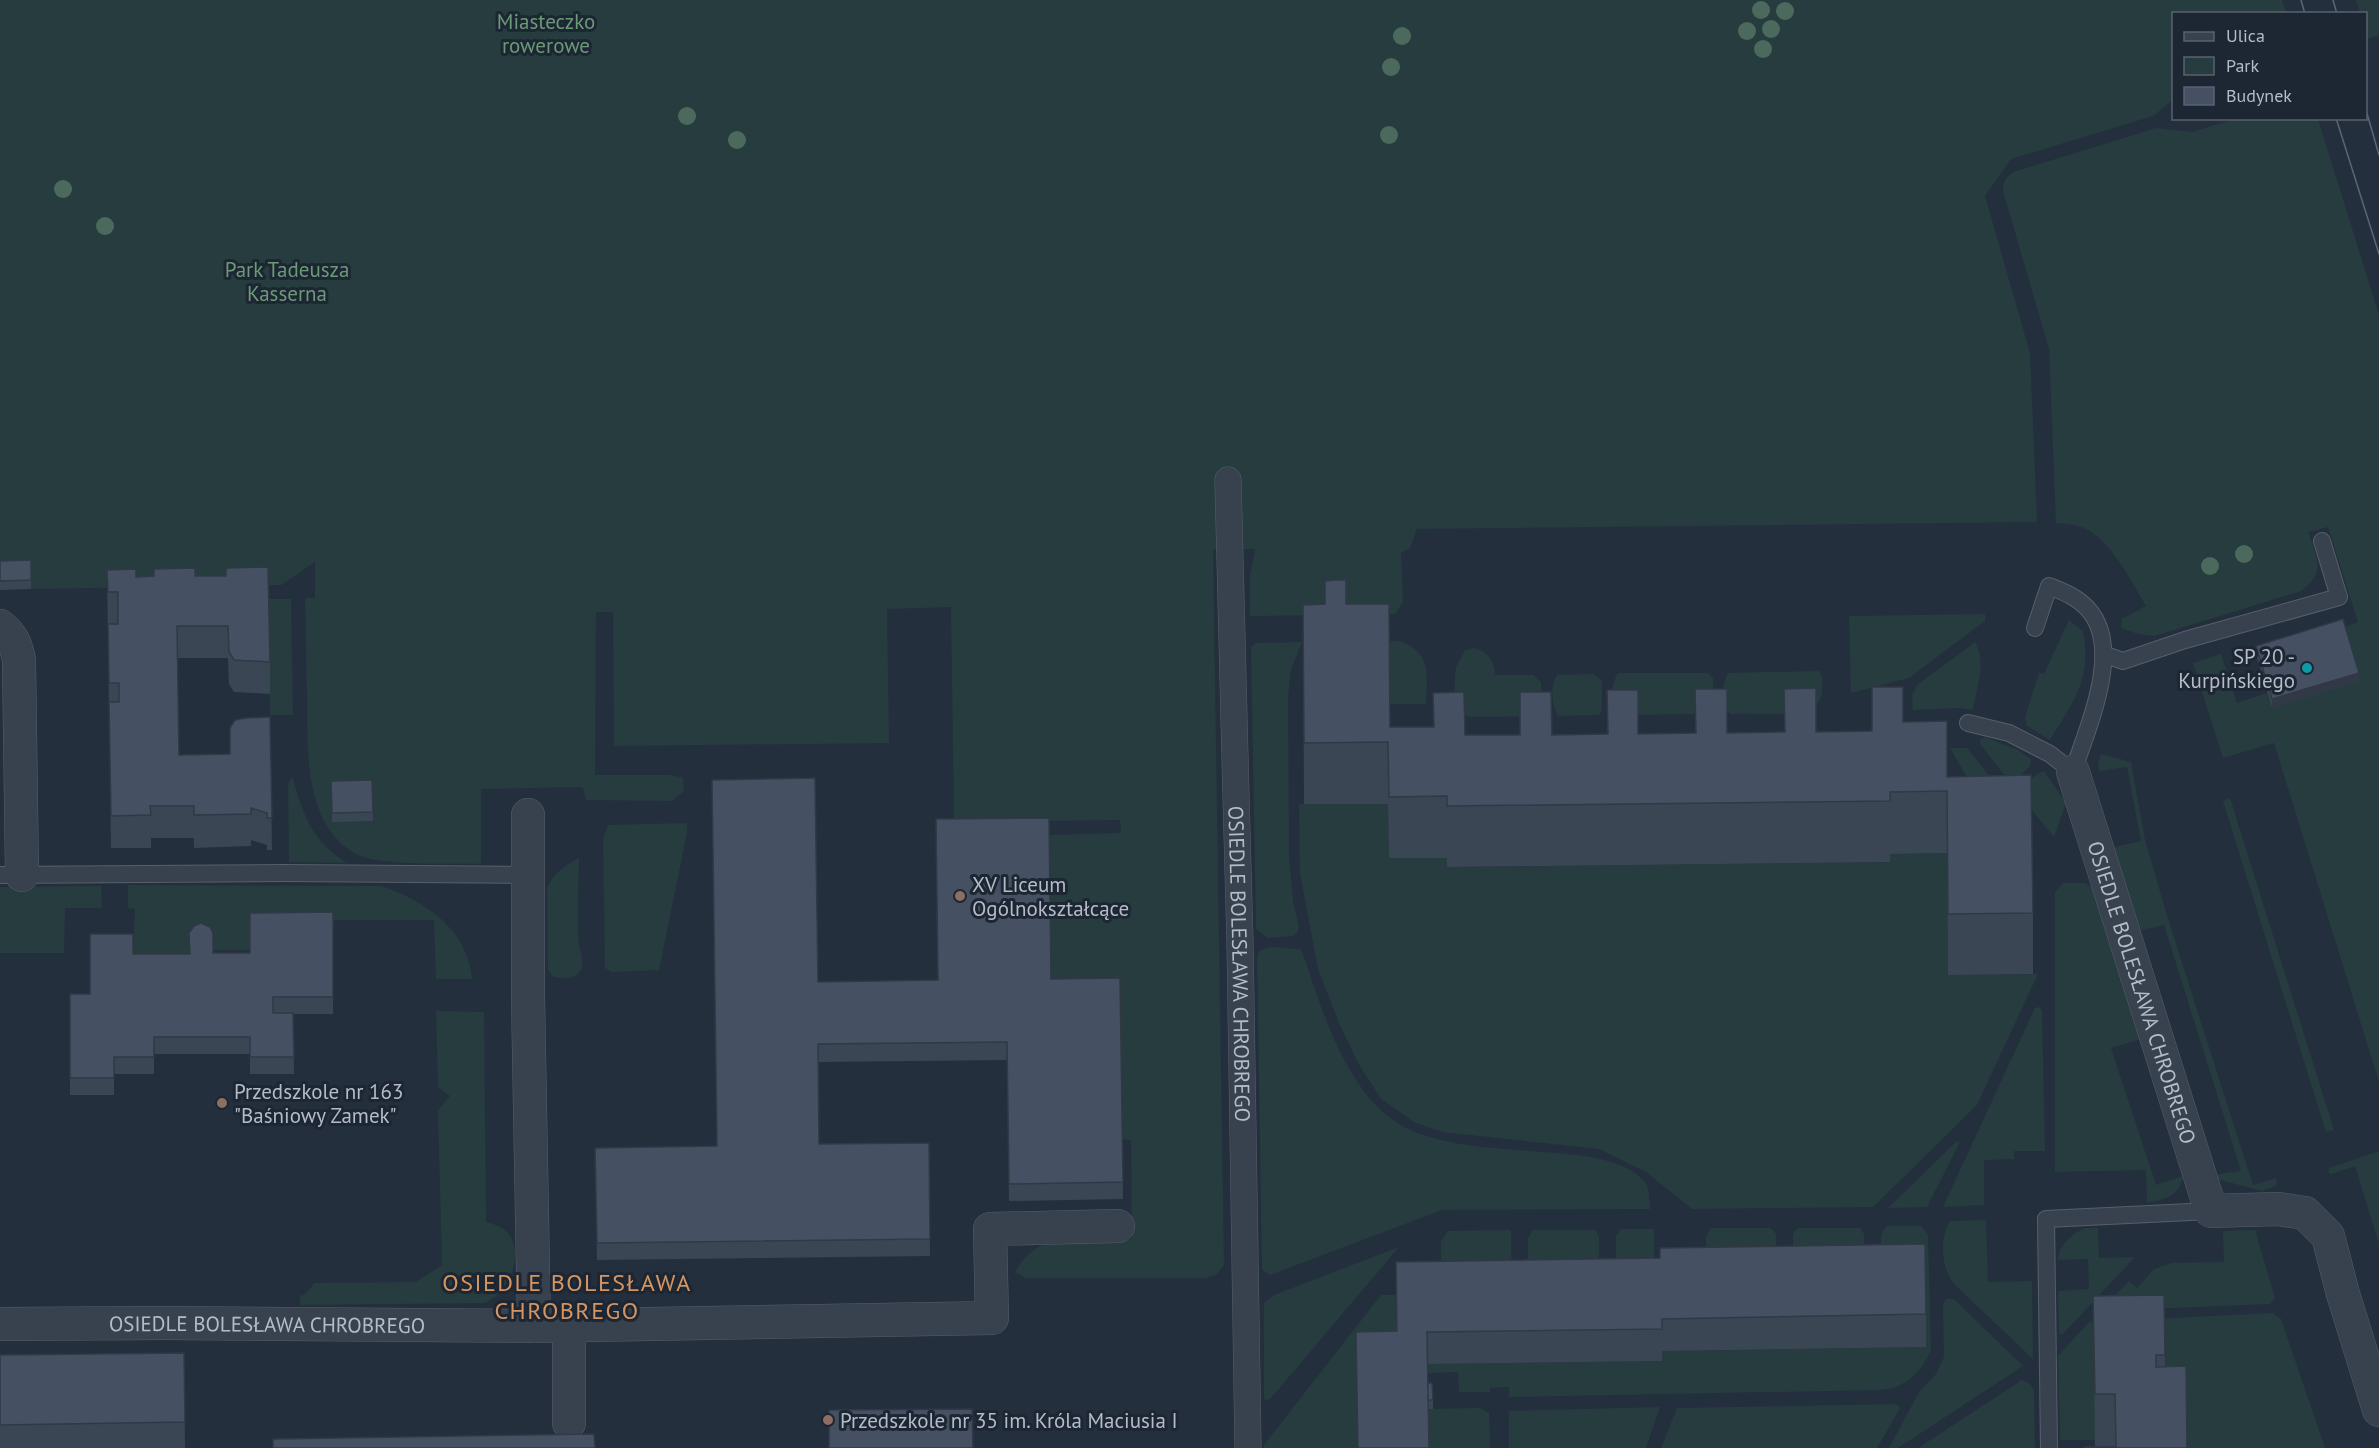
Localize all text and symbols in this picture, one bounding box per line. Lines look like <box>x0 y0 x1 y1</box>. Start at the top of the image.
park label: Miasteczko rowerowe <box>497 8 595 59</box>
legend <box>2172 12 2367 120</box>
text: Ulica <box>2226 24 2265 47</box>
text: Park <box>2226 54 2259 77</box>
text: Budynek <box>2226 84 2292 107</box>
park label: Park Tadeusza Kasserna <box>225 256 349 307</box>
place label: SP 20 - Kurpińskiego <box>2178 643 2295 694</box>
marker: SP 20 - Kurpińskiego <box>2300 661 2314 675</box>
street label: OSIEDLE BOLESŁAWA CHROBREGO <box>1223 805 1257 1122</box>
street label: OSIEDLE BOLESŁAWA CHROBREGO <box>2082 837 2203 1147</box>
place label: XV Liceum Ogólnokształcące <box>972 871 1129 922</box>
marker: XV Liceum Ogólnokształcące <box>953 889 967 903</box>
place label: Przedszkole nr 163 "Baśniowy Zamek" <box>234 1078 403 1129</box>
marker: Przedszkole nr 163 "Baśniowy Zamek" <box>215 1096 229 1110</box>
district label: OSIEDLE BOLESŁAWA CHROBREGO <box>442 1267 692 1326</box>
street label: OSIEDLE BOLESŁAWA CHROBREGO <box>109 1309 425 1339</box>
place label: Przedszkole nr 35 im. Króla Maciusia I <box>840 1407 1178 1434</box>
marker: Przedszkole nr 35 im. Króla Maciusia I <box>821 1413 835 1427</box>

